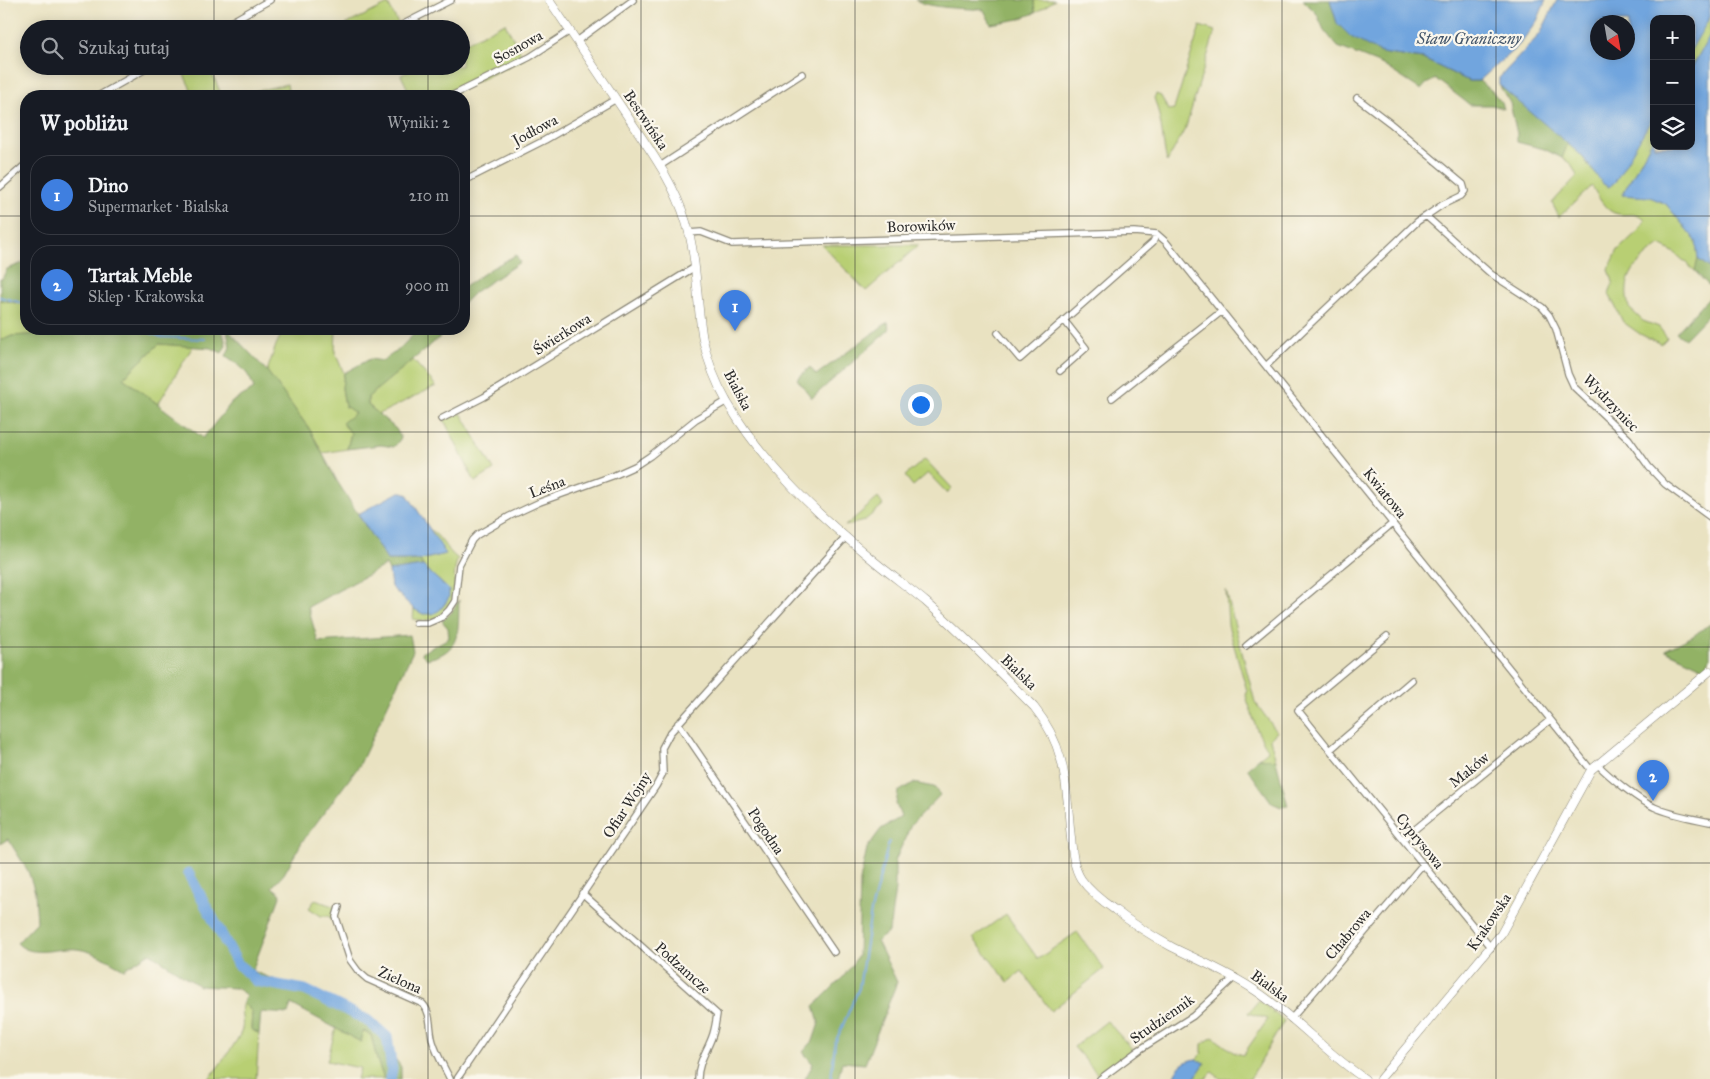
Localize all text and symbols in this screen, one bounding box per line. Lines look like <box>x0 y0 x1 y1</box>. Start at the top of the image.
north arrow <box>1590 15 1635 60</box>
map controls <box>1650 15 1695 150</box>
button: + <box>1650 15 1695 60</box>
search box <box>20 20 470 75</box>
street label: Sosnowa <box>490 26 546 68</box>
water label: Staw Graniczny <box>1416 29 1522 48</box>
icon: search <box>38 34 66 62</box>
text: Szukaj tutaj <box>78 36 170 59</box>
button: − <box>1650 60 1695 105</box>
street label: Bestwińska <box>620 87 673 154</box>
button: layers <box>1650 105 1695 150</box>
text: W pobliżu <box>40 110 128 136</box>
street label: Jodłowa <box>508 110 562 151</box>
text: Wyniki: 2 <box>387 113 450 132</box>
text: Dino <box>88 174 128 197</box>
text: 1 <box>54 186 60 205</box>
text: 210 m <box>409 186 449 205</box>
text: Supermarket · Bialska <box>88 197 228 216</box>
street label: Borowików <box>886 216 956 236</box>
text: Tartak Meble <box>88 264 192 287</box>
text: 2 <box>53 276 61 295</box>
text: 900 m <box>405 276 449 295</box>
text: Sklep · Krakowska <box>88 287 204 306</box>
pin: 1 <box>719 290 751 331</box>
street label: Świerkowa <box>529 308 595 359</box>
street label: Bialska <box>720 367 756 414</box>
street label: Wydrzyniec <box>1579 371 1643 435</box>
your location <box>908 392 934 418</box>
street label: Kwiatowa <box>1359 464 1411 522</box>
street label: Leśna <box>526 472 568 502</box>
street label: Bialska <box>997 651 1041 694</box>
street label: Maków <box>1445 748 1493 791</box>
pin: 2 <box>1637 760 1669 801</box>
street label: Ofiar Wojny <box>599 768 656 841</box>
street label: Pogodna <box>744 804 789 858</box>
street label: Cyprysowa <box>1392 809 1448 873</box>
street label: Krakowska <box>1463 889 1515 954</box>
street label: Chabrowa <box>1321 904 1375 963</box>
street label: Podzamcze <box>651 938 715 998</box>
street label: Zielona <box>375 962 425 998</box>
street label: Bialska <box>1247 966 1293 1006</box>
street label: Studziennik <box>1127 990 1198 1048</box>

